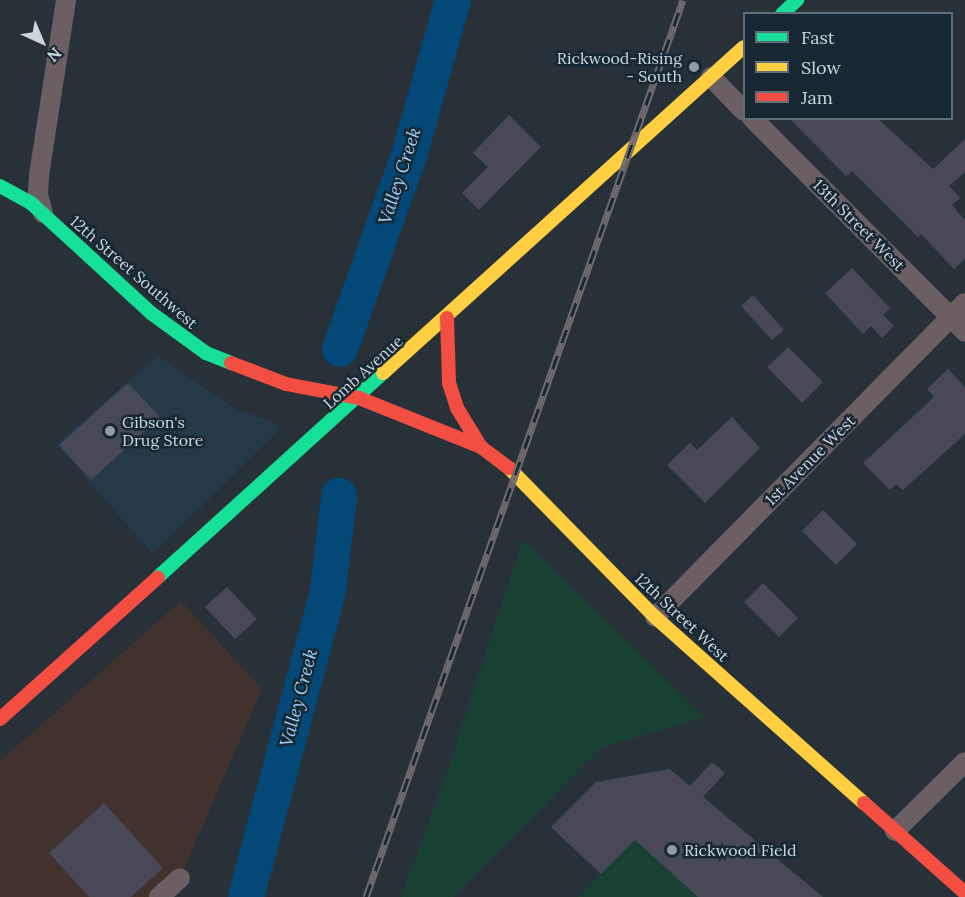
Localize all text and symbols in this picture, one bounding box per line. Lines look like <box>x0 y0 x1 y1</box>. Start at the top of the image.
north arrow <box>12 12 72 72</box>
legend <box>743 12 953 120</box>
text: Fast <box>801 26 835 49</box>
text: N <box>43 43 66 66</box>
place label: Rickwood-Rising - South <box>557 48 682 86</box>
text: Slow <box>801 56 841 79</box>
marker: Rickwood-Rising - South <box>687 60 701 74</box>
text: Jam <box>801 86 833 109</box>
water label: Valley Creek <box>374 125 426 227</box>
street label: 13th Street West <box>809 175 909 275</box>
street label: 12th Street Southwest <box>66 211 202 333</box>
street label: Lomb Avenue <box>319 331 407 413</box>
street label: 1st Avenue West <box>761 411 859 509</box>
place label: Gibson's Drug Store <box>122 412 204 450</box>
marker: Gibson's Drug Store <box>103 424 117 438</box>
street label: 12th Street West <box>631 569 733 665</box>
water label: Valley Creek <box>276 647 322 749</box>
place label: Rickwood Field <box>684 840 797 860</box>
marker: Rickwood Field <box>665 843 679 857</box>

